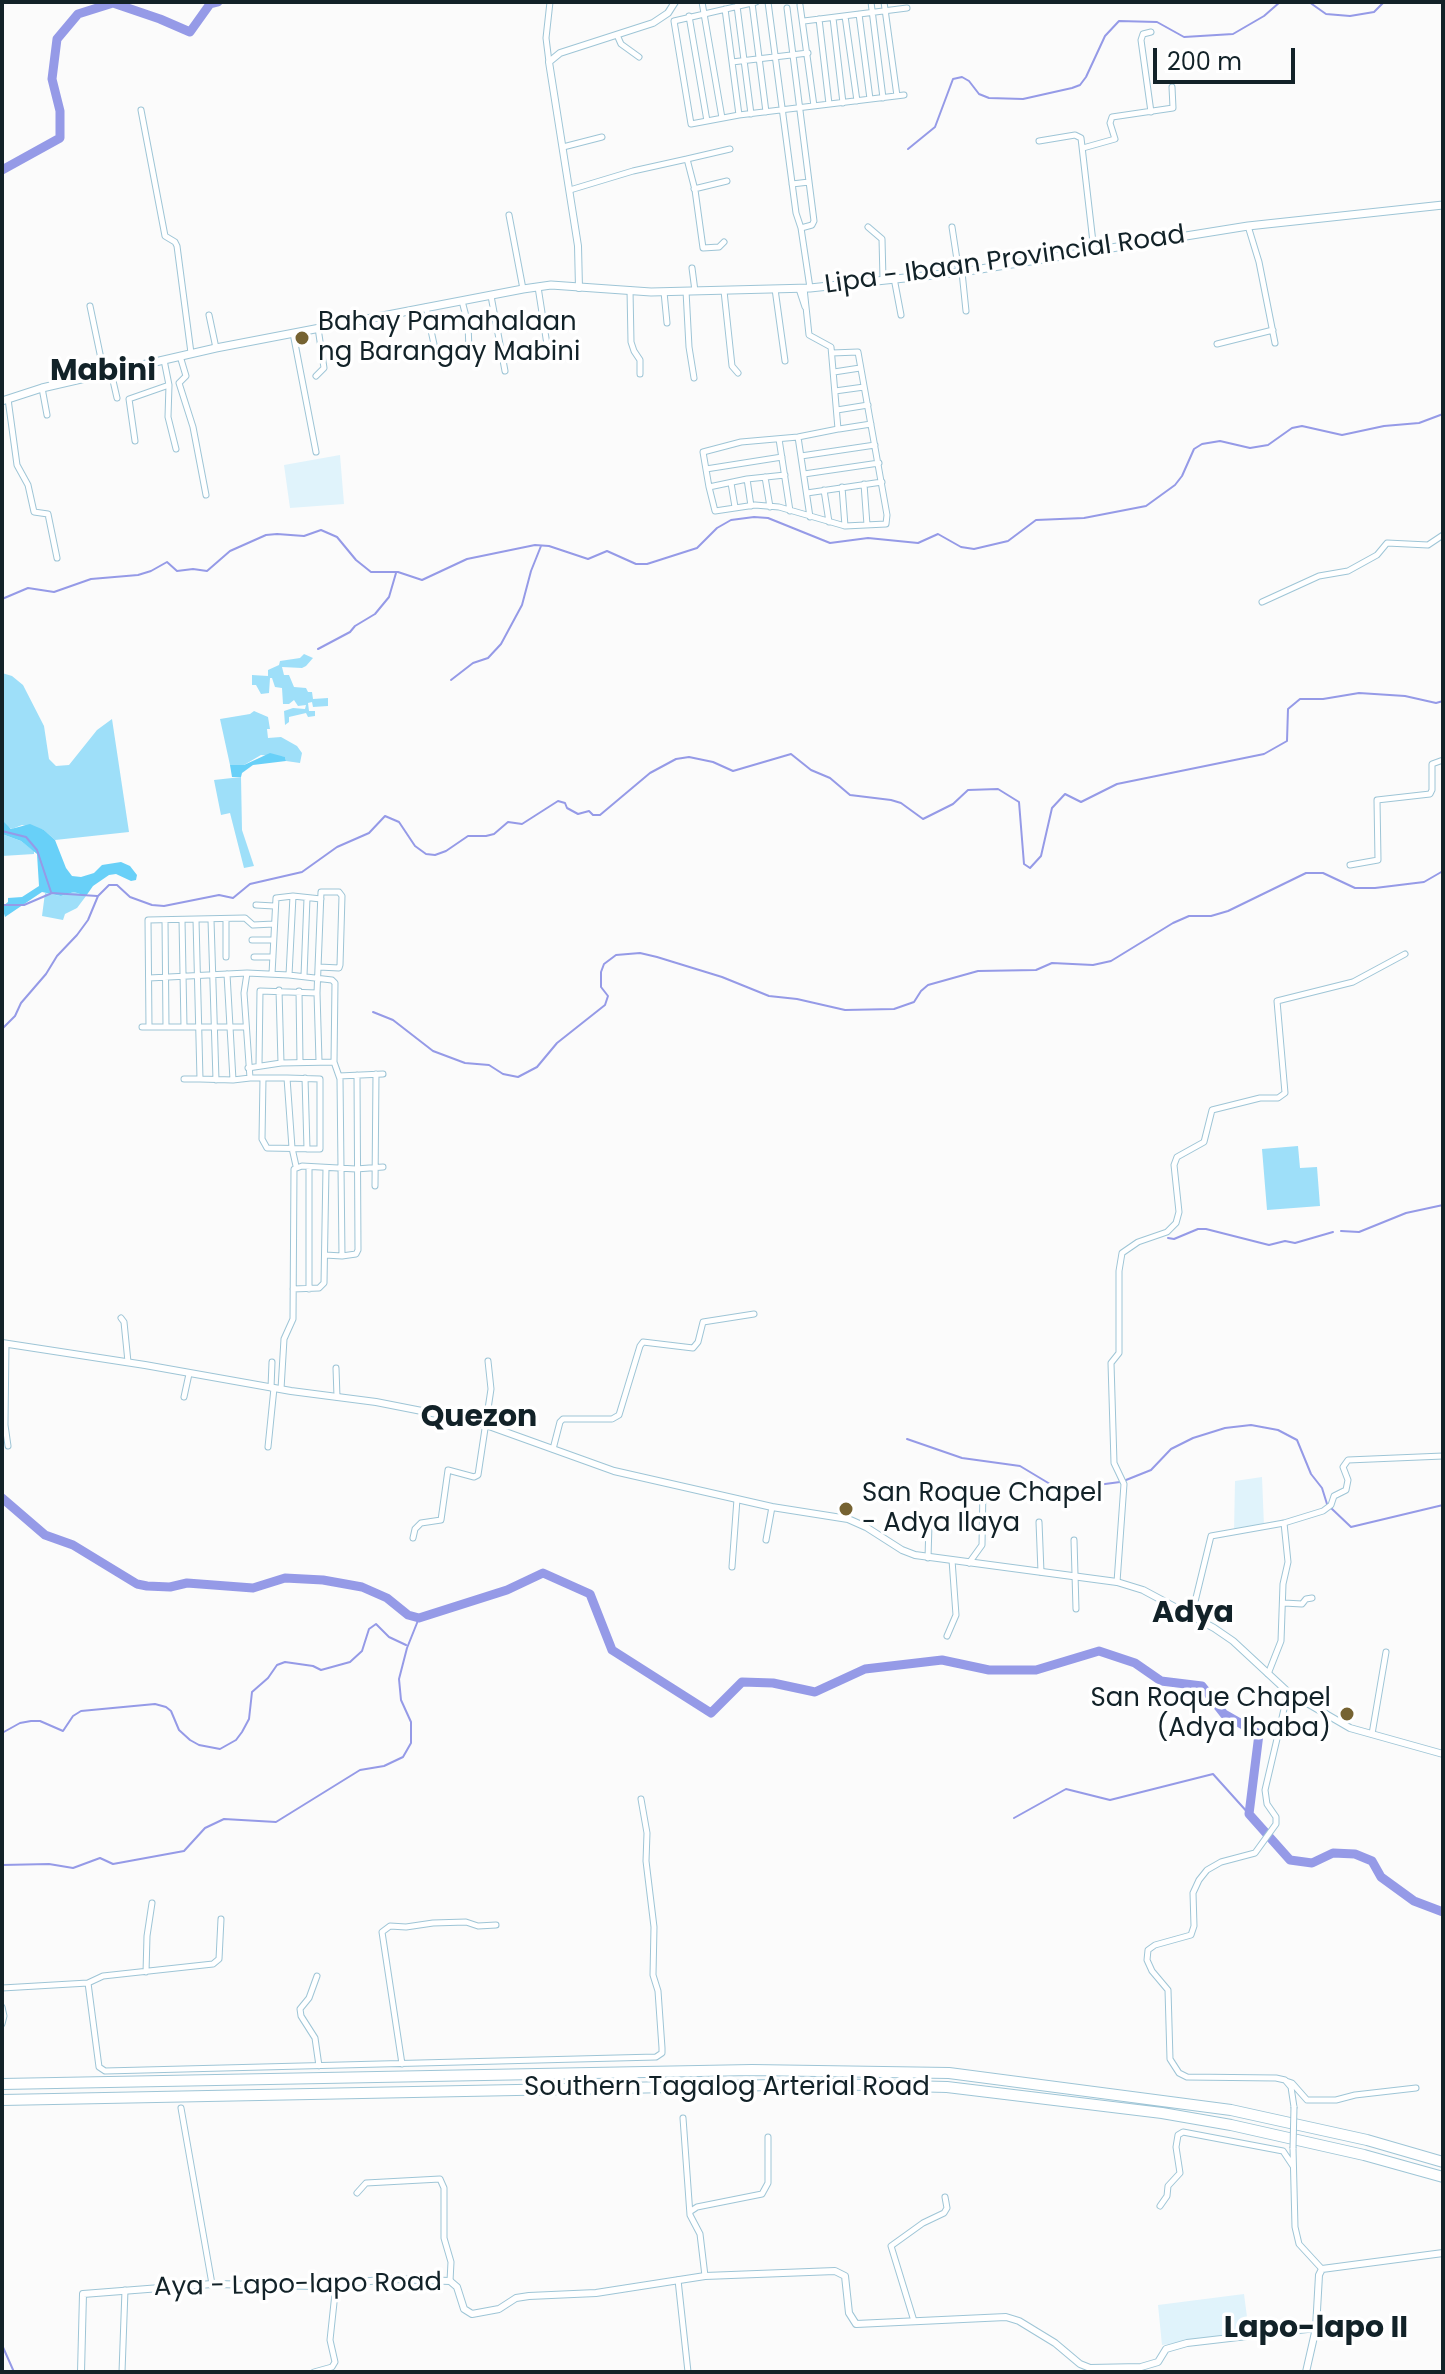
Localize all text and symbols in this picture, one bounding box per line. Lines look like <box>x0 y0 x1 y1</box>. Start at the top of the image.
scale bar <box>1157 32 1299 82</box>
text: 200 m <box>1167 45 1242 78</box>
street label: Lipa - Ibaan Provincial Road <box>823 220 1187 302</box>
place label: Bahay Pamahalaan ng Barangay Mabini <box>318 307 580 368</box>
marker: Bahay Pamahalaan ng Barangay Mabini <box>293 329 311 347</box>
district label: Mabini <box>50 354 156 390</box>
district label: Quezon <box>421 1400 537 1436</box>
place label: San Roque Chapel - Adya Ilaya <box>862 1478 1103 1540</box>
marker: San Roque Chapel - Adya Ilaya <box>837 1500 855 1518</box>
district label: Adya <box>1152 1596 1234 1632</box>
place label: San Roque Chapel (Adya Ibaba) <box>1090 1683 1331 1744</box>
marker: San Roque Chapel (Adya Ibaba) <box>1338 1705 1356 1723</box>
street label: Southern Tagalog Arterial Road <box>524 2072 930 2104</box>
street label: Aya - Lapo-lapo Road <box>154 2268 442 2304</box>
district label: Lapo-lapo II <box>1224 2311 1408 2347</box>

